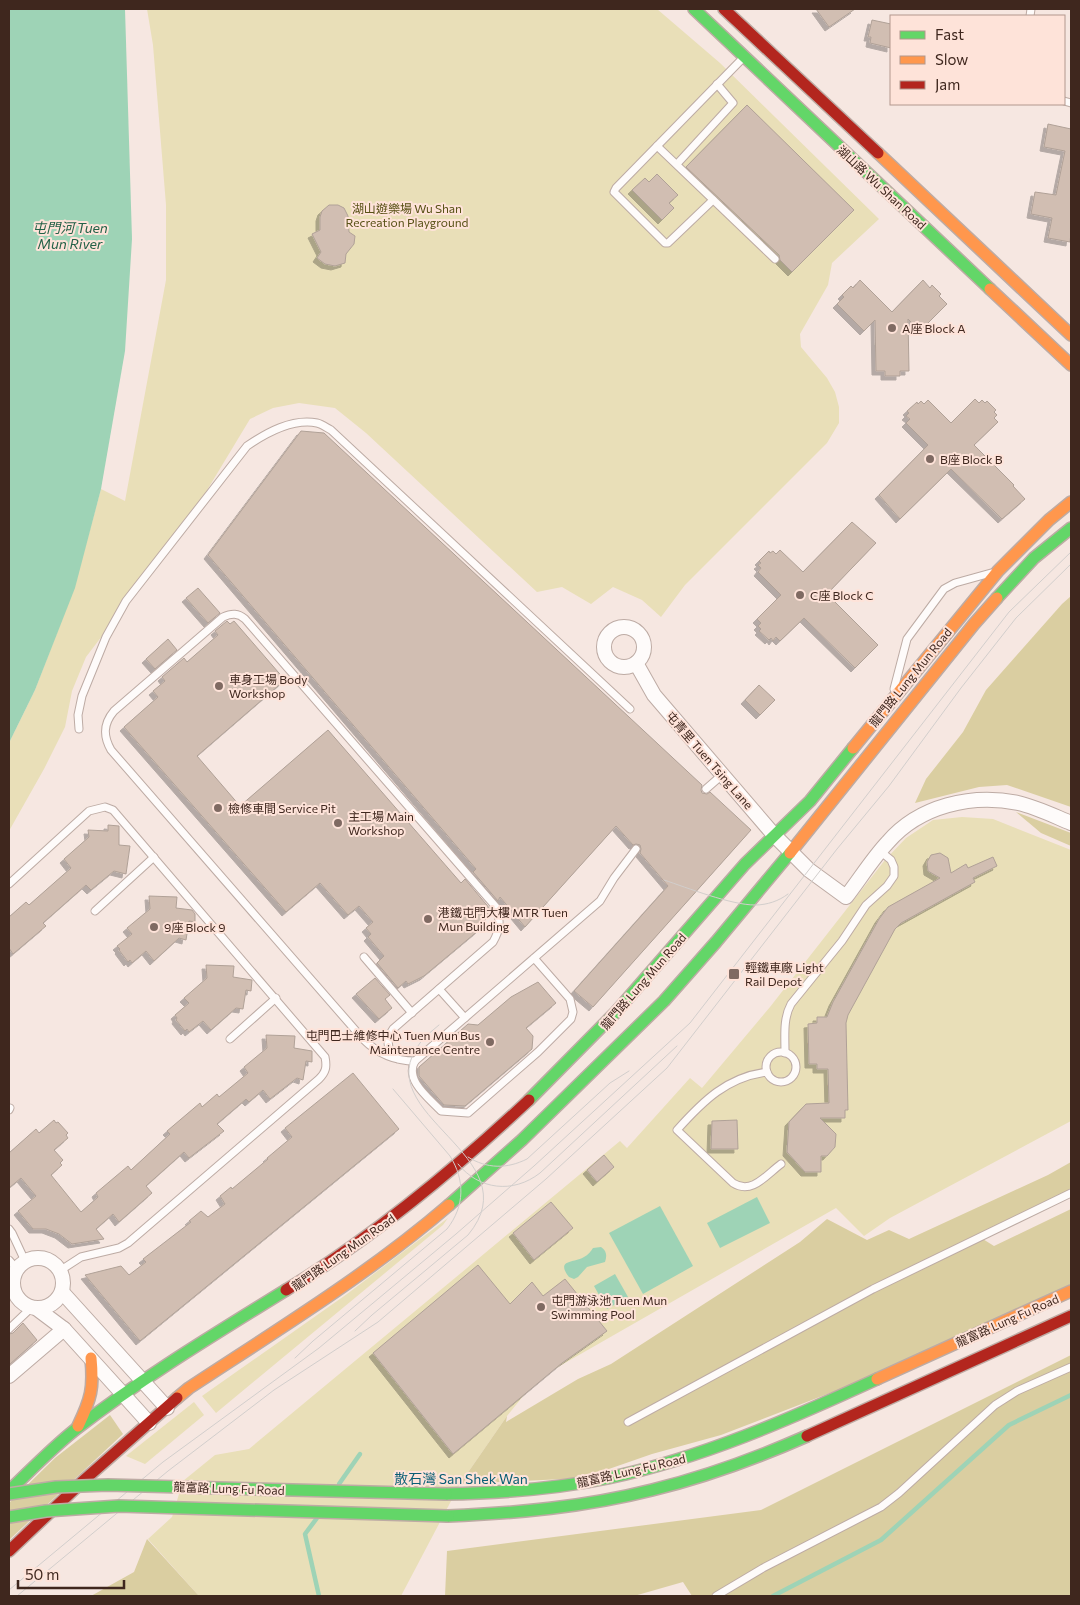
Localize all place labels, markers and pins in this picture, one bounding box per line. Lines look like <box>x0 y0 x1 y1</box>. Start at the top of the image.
place label: A座 Block A <box>902 321 966 335</box>
marker: A座 Block A <box>886 322 898 334</box>
place label: B座 Block B <box>940 452 1003 466</box>
marker: B座 Block B <box>924 453 936 465</box>
place label: C座 Block C <box>810 588 873 602</box>
marker: C座 Block C <box>794 589 806 601</box>
place label: 車身工場 Body Workshop <box>229 672 307 700</box>
marker: 車身工場 Body Workshop <box>213 680 225 692</box>
place label: 檢修車間 Service Pit <box>228 801 336 815</box>
marker: 檢修車間 Service Pit <box>212 802 224 814</box>
place label: 主工場 Main Workshop <box>348 809 414 837</box>
marker: 主工場 Main Workshop <box>332 817 344 829</box>
place label: 港鐵屯門大樓 MTR Tuen Mun Building <box>438 905 568 933</box>
marker: 港鐵屯門大樓 MTR Tuen Mun Building <box>422 913 434 925</box>
place label: 9座 Block 9 <box>164 920 226 934</box>
marker: 9座 Block 9 <box>148 921 160 933</box>
place label: 輕鐵車廠 Light Rail Depot <box>745 960 824 988</box>
marker: 輕鐵車廠 Light Rail Depot <box>727 967 741 981</box>
place label: 屯門巴士維修中心 Tuen Mun Bus Maintenance Centre <box>306 1028 480 1056</box>
marker: 屯門巴士維修中心 Tuen Mun Bus Maintenance Centre <box>484 1036 496 1048</box>
place label: 屯門游泳池 Tuen Mun Swimming Pool <box>551 1293 667 1321</box>
marker: 屯門游泳池 Tuen Mun Swimming Pool <box>535 1301 547 1313</box>

